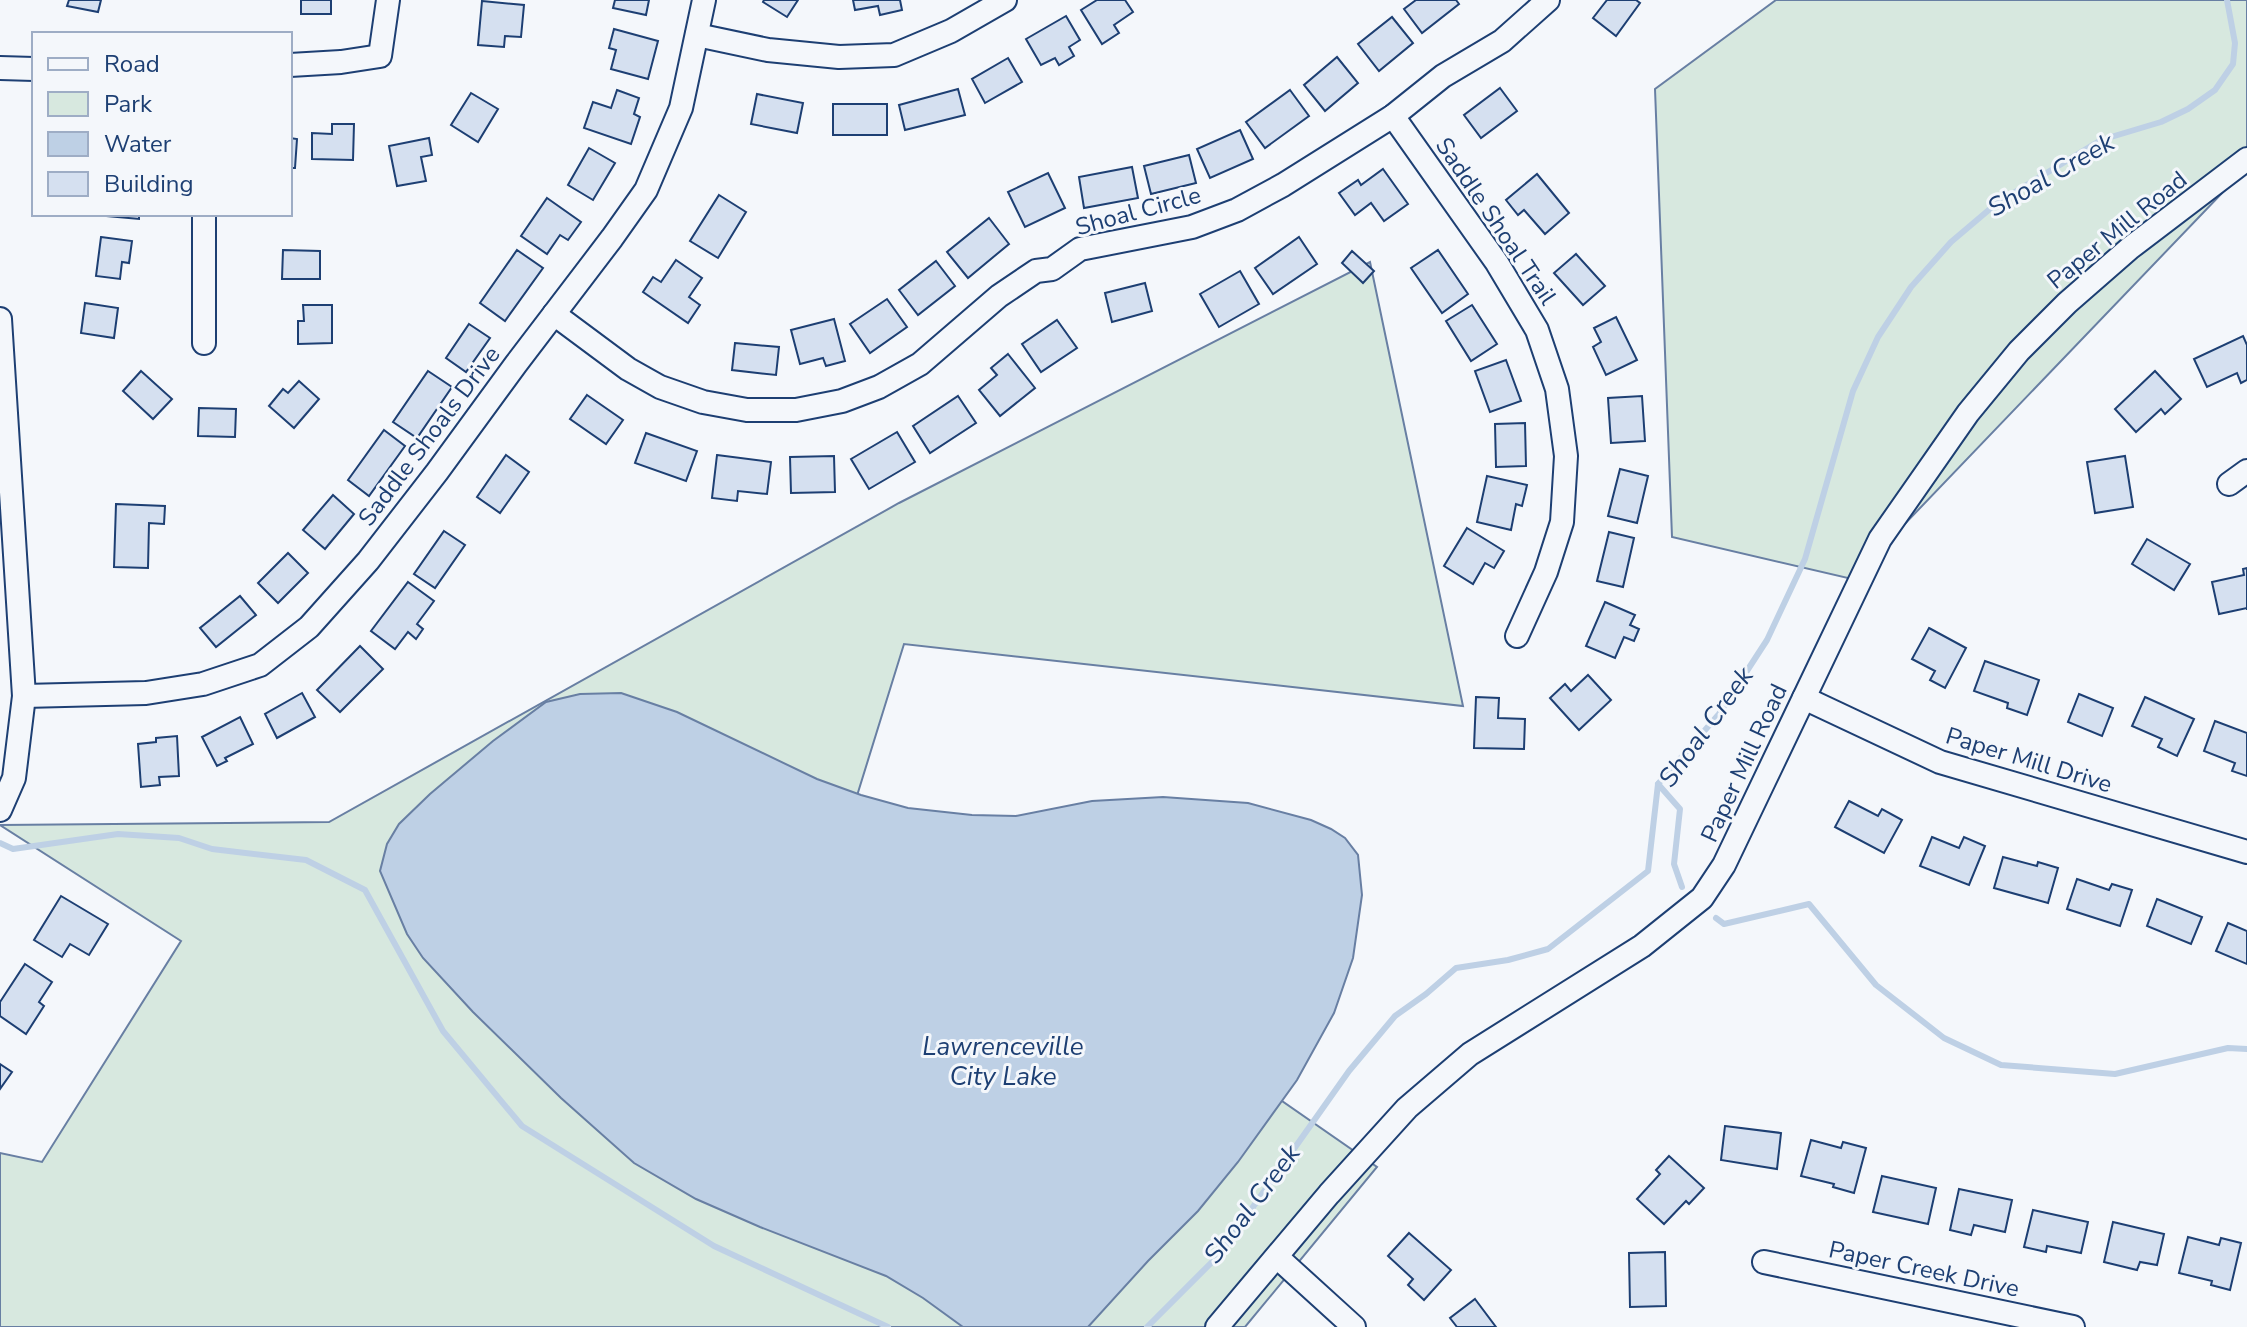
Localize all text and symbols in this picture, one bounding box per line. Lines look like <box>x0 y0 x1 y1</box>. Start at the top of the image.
legend <box>32 32 292 216</box>
text: Road <box>104 48 160 80</box>
text: Park <box>104 88 153 120</box>
water label: Shoal Creek <box>1981 124 2122 225</box>
text: Water <box>104 128 172 160</box>
street label: Saddle Shoal Trail <box>1428 131 1564 311</box>
street label: Paper Mill Road <box>2040 164 2194 296</box>
text: Building <box>104 168 194 200</box>
street label: Shoal Circle <box>1072 179 1204 243</box>
street label: Saddle Shoals Drive <box>351 340 507 532</box>
water label: Shoal Creek <box>1650 659 1762 794</box>
street label: Paper Mill Road <box>1693 679 1795 847</box>
street label: Paper Mill Drive <box>1942 720 2116 800</box>
water label: Lawrenceville City Lake <box>922 1029 1084 1094</box>
water label: Shoal Creek <box>1196 1137 1309 1271</box>
street label: Paper Creek Drive <box>1826 1233 2022 1305</box>

